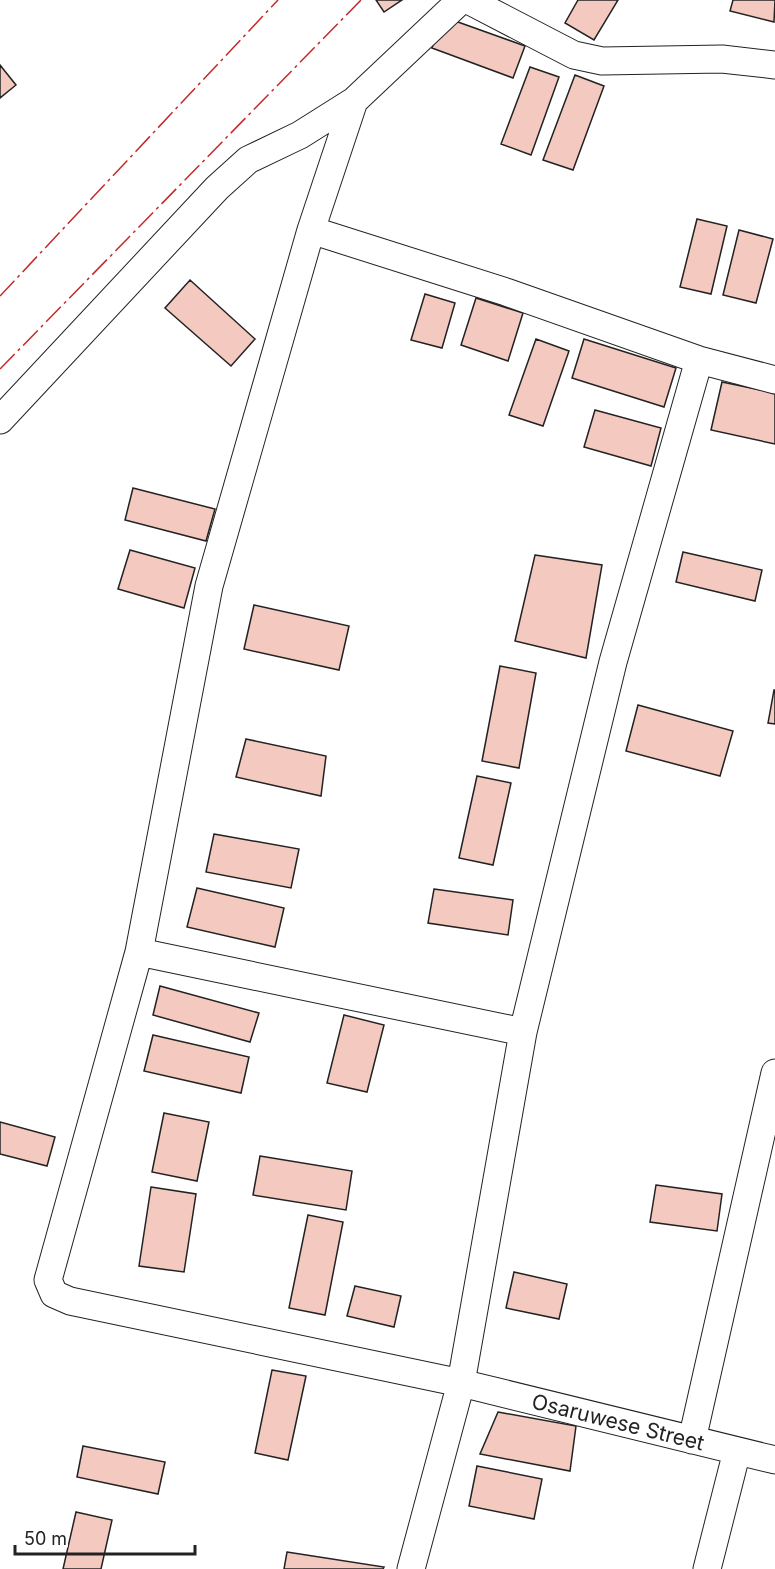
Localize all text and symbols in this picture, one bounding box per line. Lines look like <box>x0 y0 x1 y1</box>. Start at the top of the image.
street label: Osaruwese Street <box>529 1388 707 1456</box>
scale bar <box>15 1518 195 1556</box>
text: 50 m <box>24 1528 67 1549</box>

